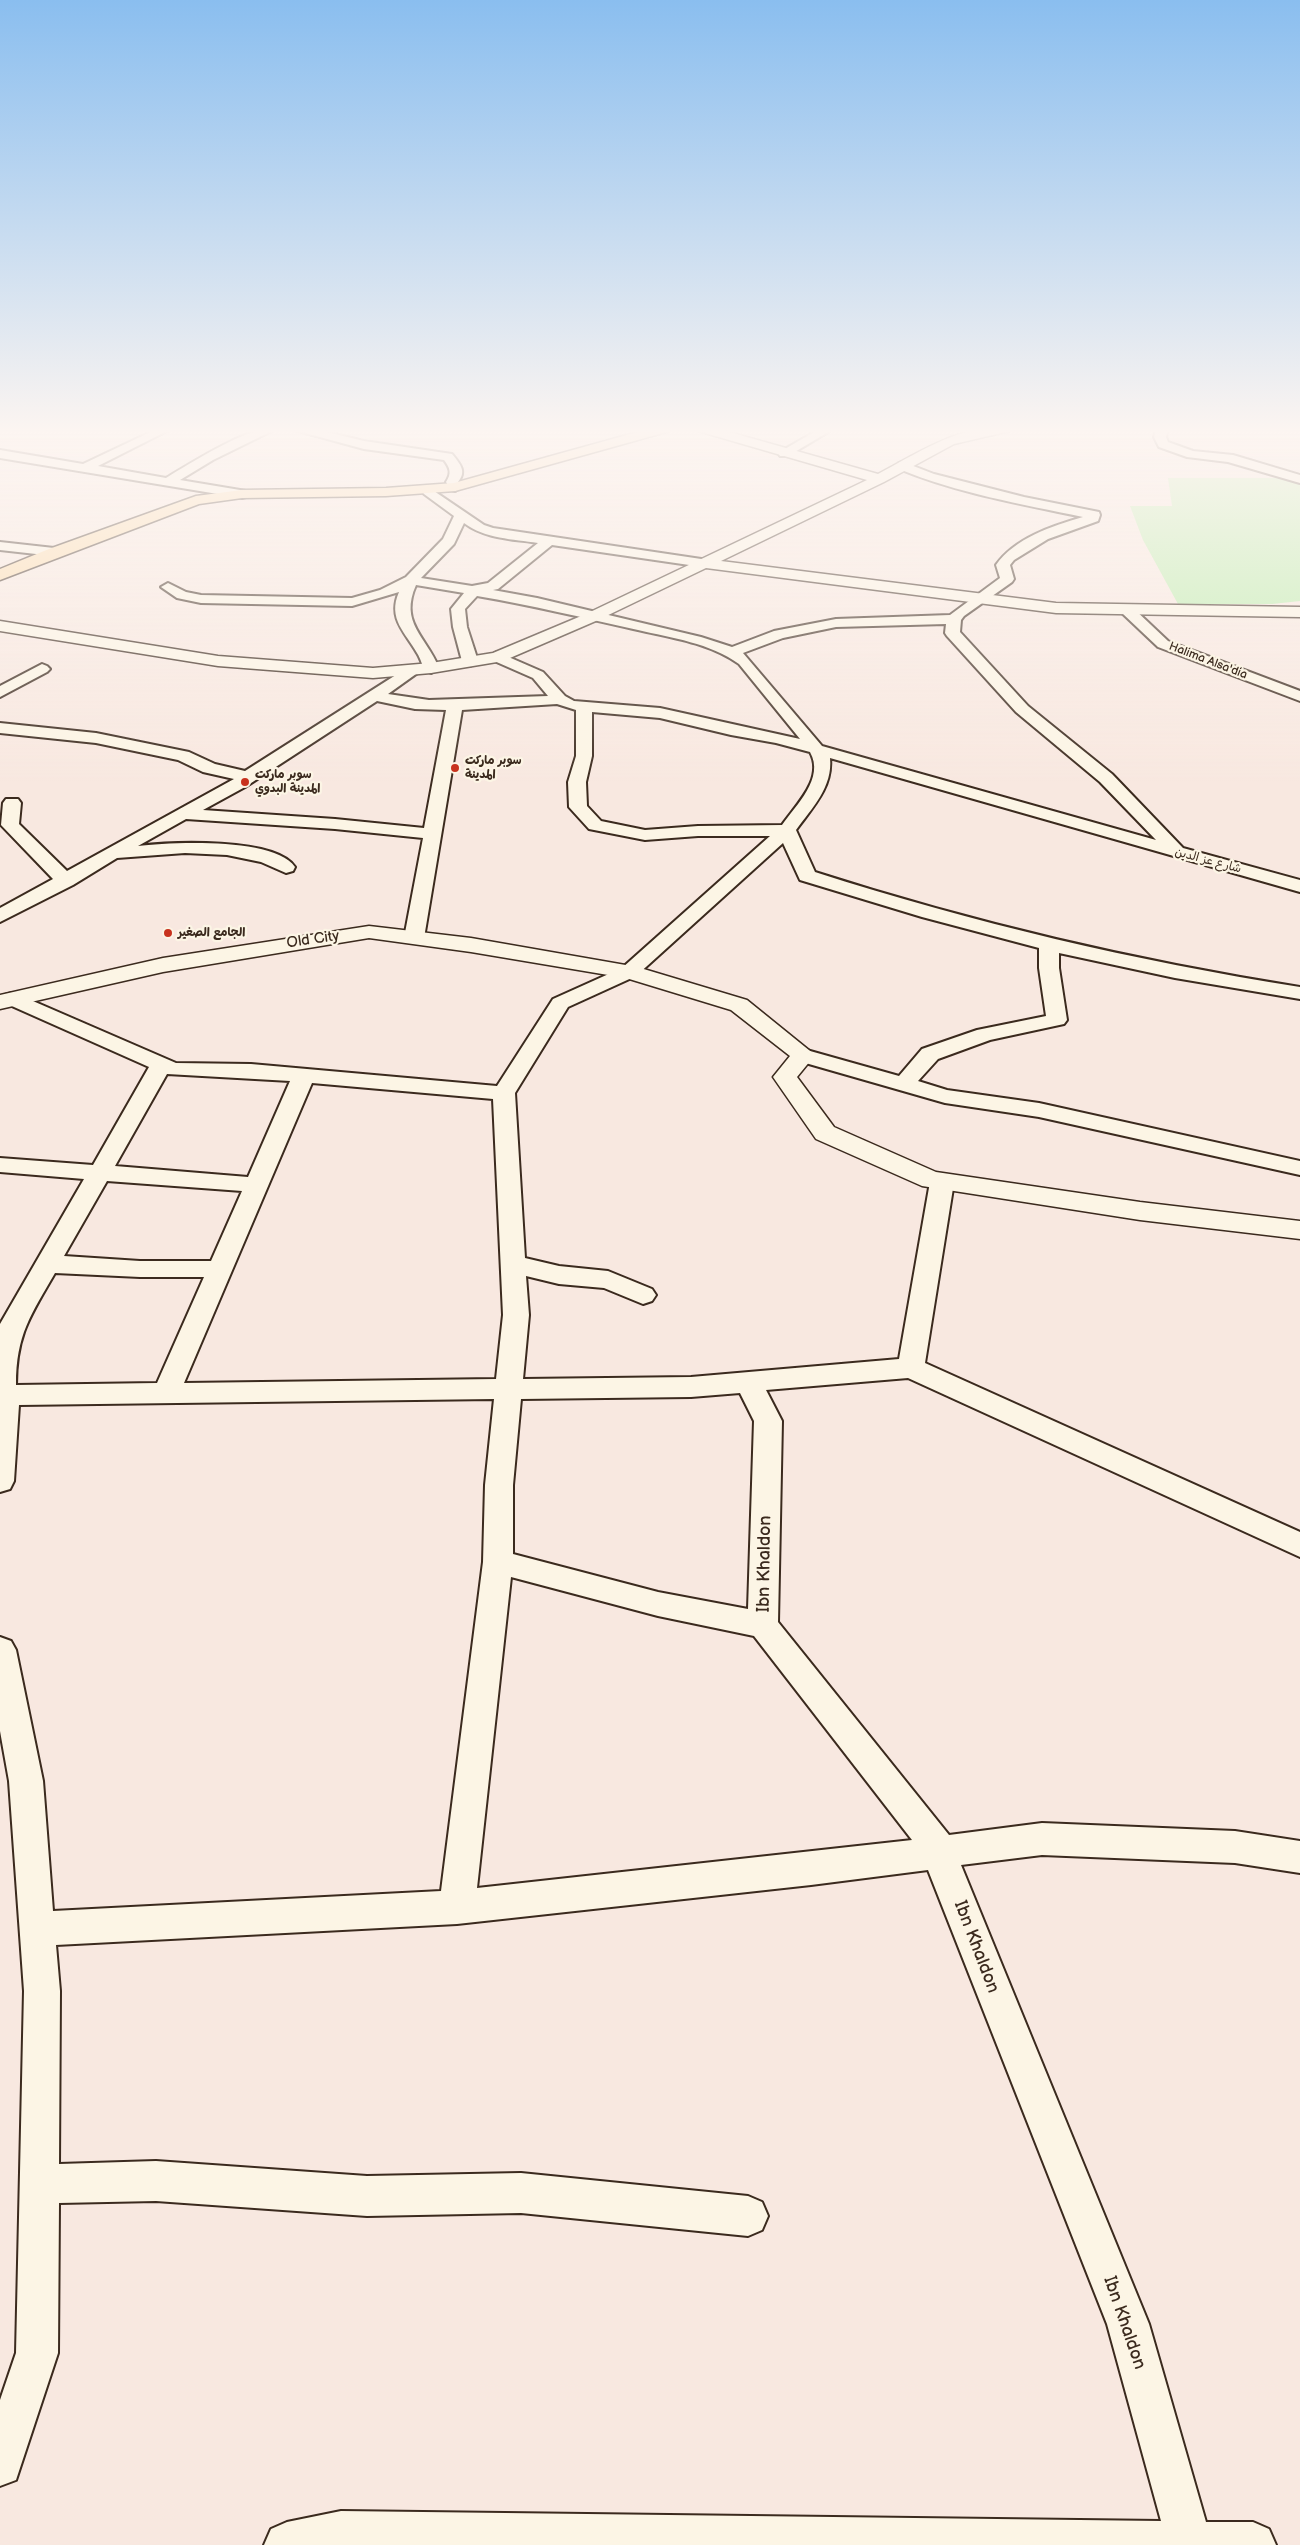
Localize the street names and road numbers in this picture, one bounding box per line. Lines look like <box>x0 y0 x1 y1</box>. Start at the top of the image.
street label: Halima Alsa'dia <box>1167 639 1249 683</box>
street label: شارع عز الدين <box>1173 845 1243 877</box>
street label: Old City <box>286 927 340 953</box>
street label: Ibn Khaldon <box>753 1515 777 1613</box>
street label: Ibn Khaldon <box>949 1898 1003 1996</box>
street label: Ibn Khaldon <box>1098 2274 1150 2372</box>

